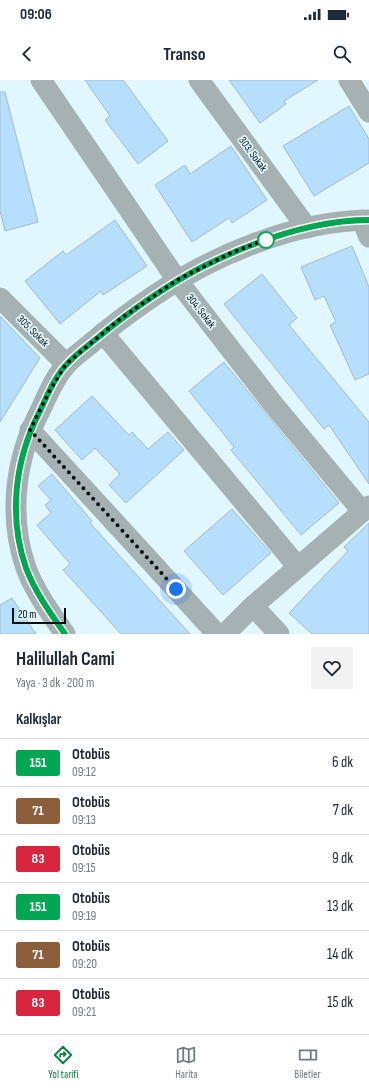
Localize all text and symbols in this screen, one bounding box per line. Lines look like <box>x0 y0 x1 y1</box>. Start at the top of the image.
text: 09:06 <box>20 5 52 24</box>
icon: back <box>16 43 38 65</box>
icon: search <box>331 43 353 65</box>
text: Transo <box>163 44 206 65</box>
street label: 303. Sokak <box>236 134 270 175</box>
unlabelled marker <box>257 231 275 249</box>
street label: 304. Sokak <box>184 291 219 331</box>
street label: 305. Sokak <box>14 312 52 350</box>
your location <box>166 579 186 599</box>
scale bar <box>12 606 66 625</box>
text: 20 m <box>18 608 36 621</box>
button: heart <box>311 647 353 689</box>
text: Halilullah Cami <box>16 648 115 671</box>
text: Yaya · 3 dk · 200 m <box>16 675 94 691</box>
text: Kalkışlar <box>16 710 61 729</box>
text: Otobüs <box>72 745 110 764</box>
text: 6 dk <box>332 753 353 772</box>
text: 151 <box>29 754 47 771</box>
text: 09:12 <box>72 764 96 780</box>
text: Otobüs <box>72 793 110 812</box>
text: 7 dk <box>333 801 353 820</box>
text: 71 <box>32 802 44 819</box>
text: 09:13 <box>72 812 96 828</box>
text: Otobüs <box>72 841 110 860</box>
text: 9 dk <box>332 849 353 868</box>
text: 83 <box>32 850 44 867</box>
text: 09:15 <box>72 860 96 876</box>
text: Otobüs <box>72 889 110 908</box>
text: 13 dk <box>327 897 353 916</box>
text: 151 <box>29 898 47 915</box>
text: 09:19 <box>72 908 96 924</box>
text: Otobüs <box>72 937 110 956</box>
text: 14 dk <box>327 945 353 964</box>
text: 71 <box>32 946 44 963</box>
text: 09:20 <box>72 956 97 972</box>
text: Otobüs <box>72 985 110 1004</box>
text: 15 dk <box>327 993 353 1012</box>
text: 83 <box>32 994 44 1011</box>
text: 09:21 <box>72 1004 96 1020</box>
tab: Yol tarifi <box>48 1044 79 1081</box>
tab: Harita <box>175 1044 198 1081</box>
tab: Biletler <box>294 1044 321 1081</box>

